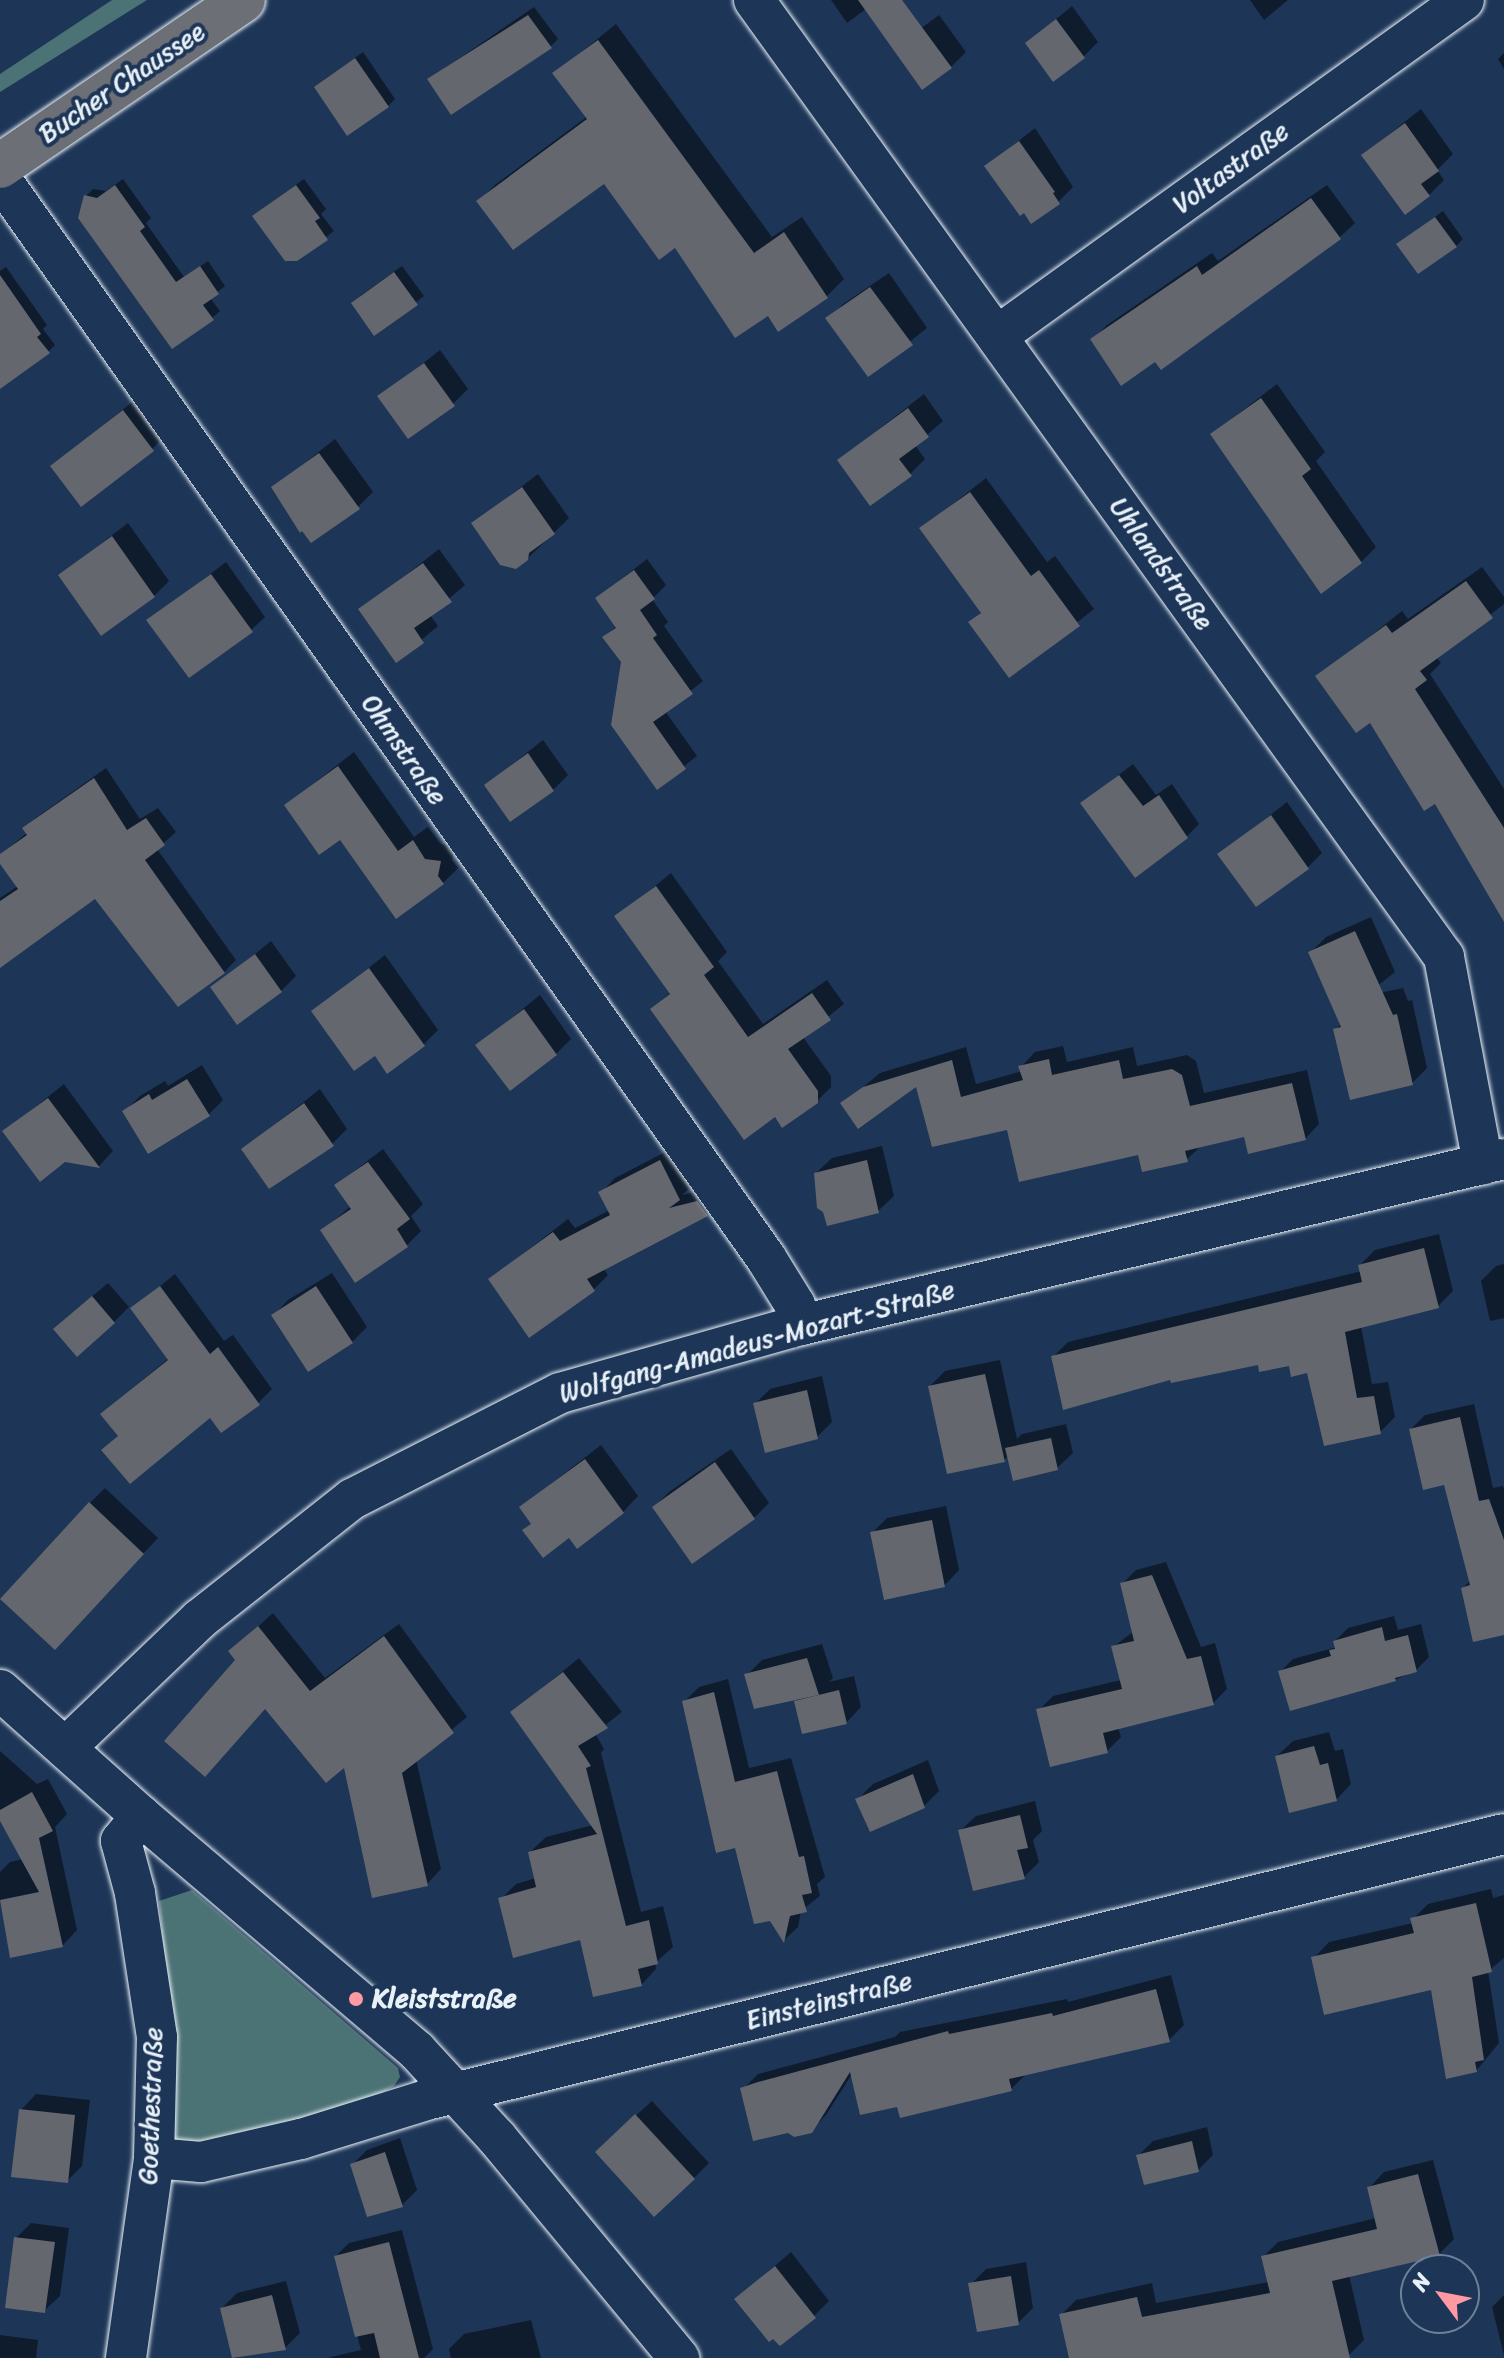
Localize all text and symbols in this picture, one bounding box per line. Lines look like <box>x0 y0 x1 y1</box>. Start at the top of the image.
street label: Bucher Chaussee <box>33 16 211 150</box>
street label: Voltastraße <box>1167 116 1295 220</box>
street label: Uhlandstraße <box>1103 492 1219 636</box>
street label: Ohmstraße <box>355 689 453 811</box>
street label: Wolfgang-Amadeus-Mozart-Straße <box>556 1274 958 1410</box>
street label: Einsteinstraße <box>743 1965 915 2037</box>
place label: Kleiststraße <box>372 1983 517 2015</box>
marker: Kleiststraße <box>347 1990 365 2008</box>
street label: Goethestraße <box>133 2027 169 2185</box>
north arrow <box>1400 2254 1480 2334</box>
text: N <box>1400 2265 1441 2299</box>

